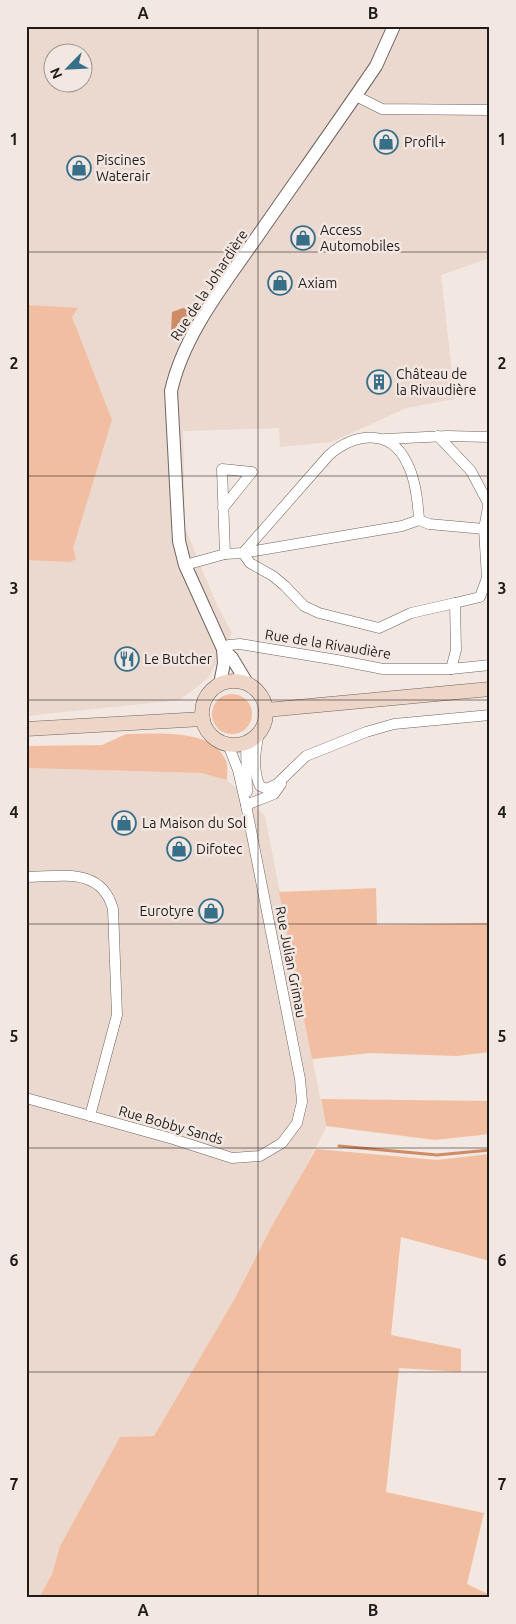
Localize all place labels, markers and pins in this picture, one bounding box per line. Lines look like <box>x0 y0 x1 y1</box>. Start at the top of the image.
shop icon: Profil+ <box>373 129 399 155</box>
place label: Profil+ <box>404 134 446 150</box>
place label: Piscines Waterair <box>96 152 151 184</box>
shop icon: Piscines Waterair <box>66 155 92 181</box>
place label: Access Automobiles <box>320 222 400 254</box>
shop icon: Access Automobiles <box>290 225 316 251</box>
shop icon: Axiam <box>267 270 293 296</box>
place label: Axiam <box>298 275 337 291</box>
place label: Château de la Rivaudière <box>396 366 477 398</box>
building icon: Château de la Rivaudière <box>366 369 392 395</box>
restaurant icon: Le Butcher <box>114 646 140 672</box>
place label: Le Butcher <box>144 651 213 667</box>
shop icon: La Maison du Sol <box>111 810 137 836</box>
place label: La Maison du Sol <box>142 815 247 831</box>
shop icon: Difotec <box>166 836 192 862</box>
place label: Difotec <box>196 841 243 857</box>
shop icon: Eurotyre <box>198 898 224 924</box>
place label: Eurotyre <box>139 903 194 919</box>

